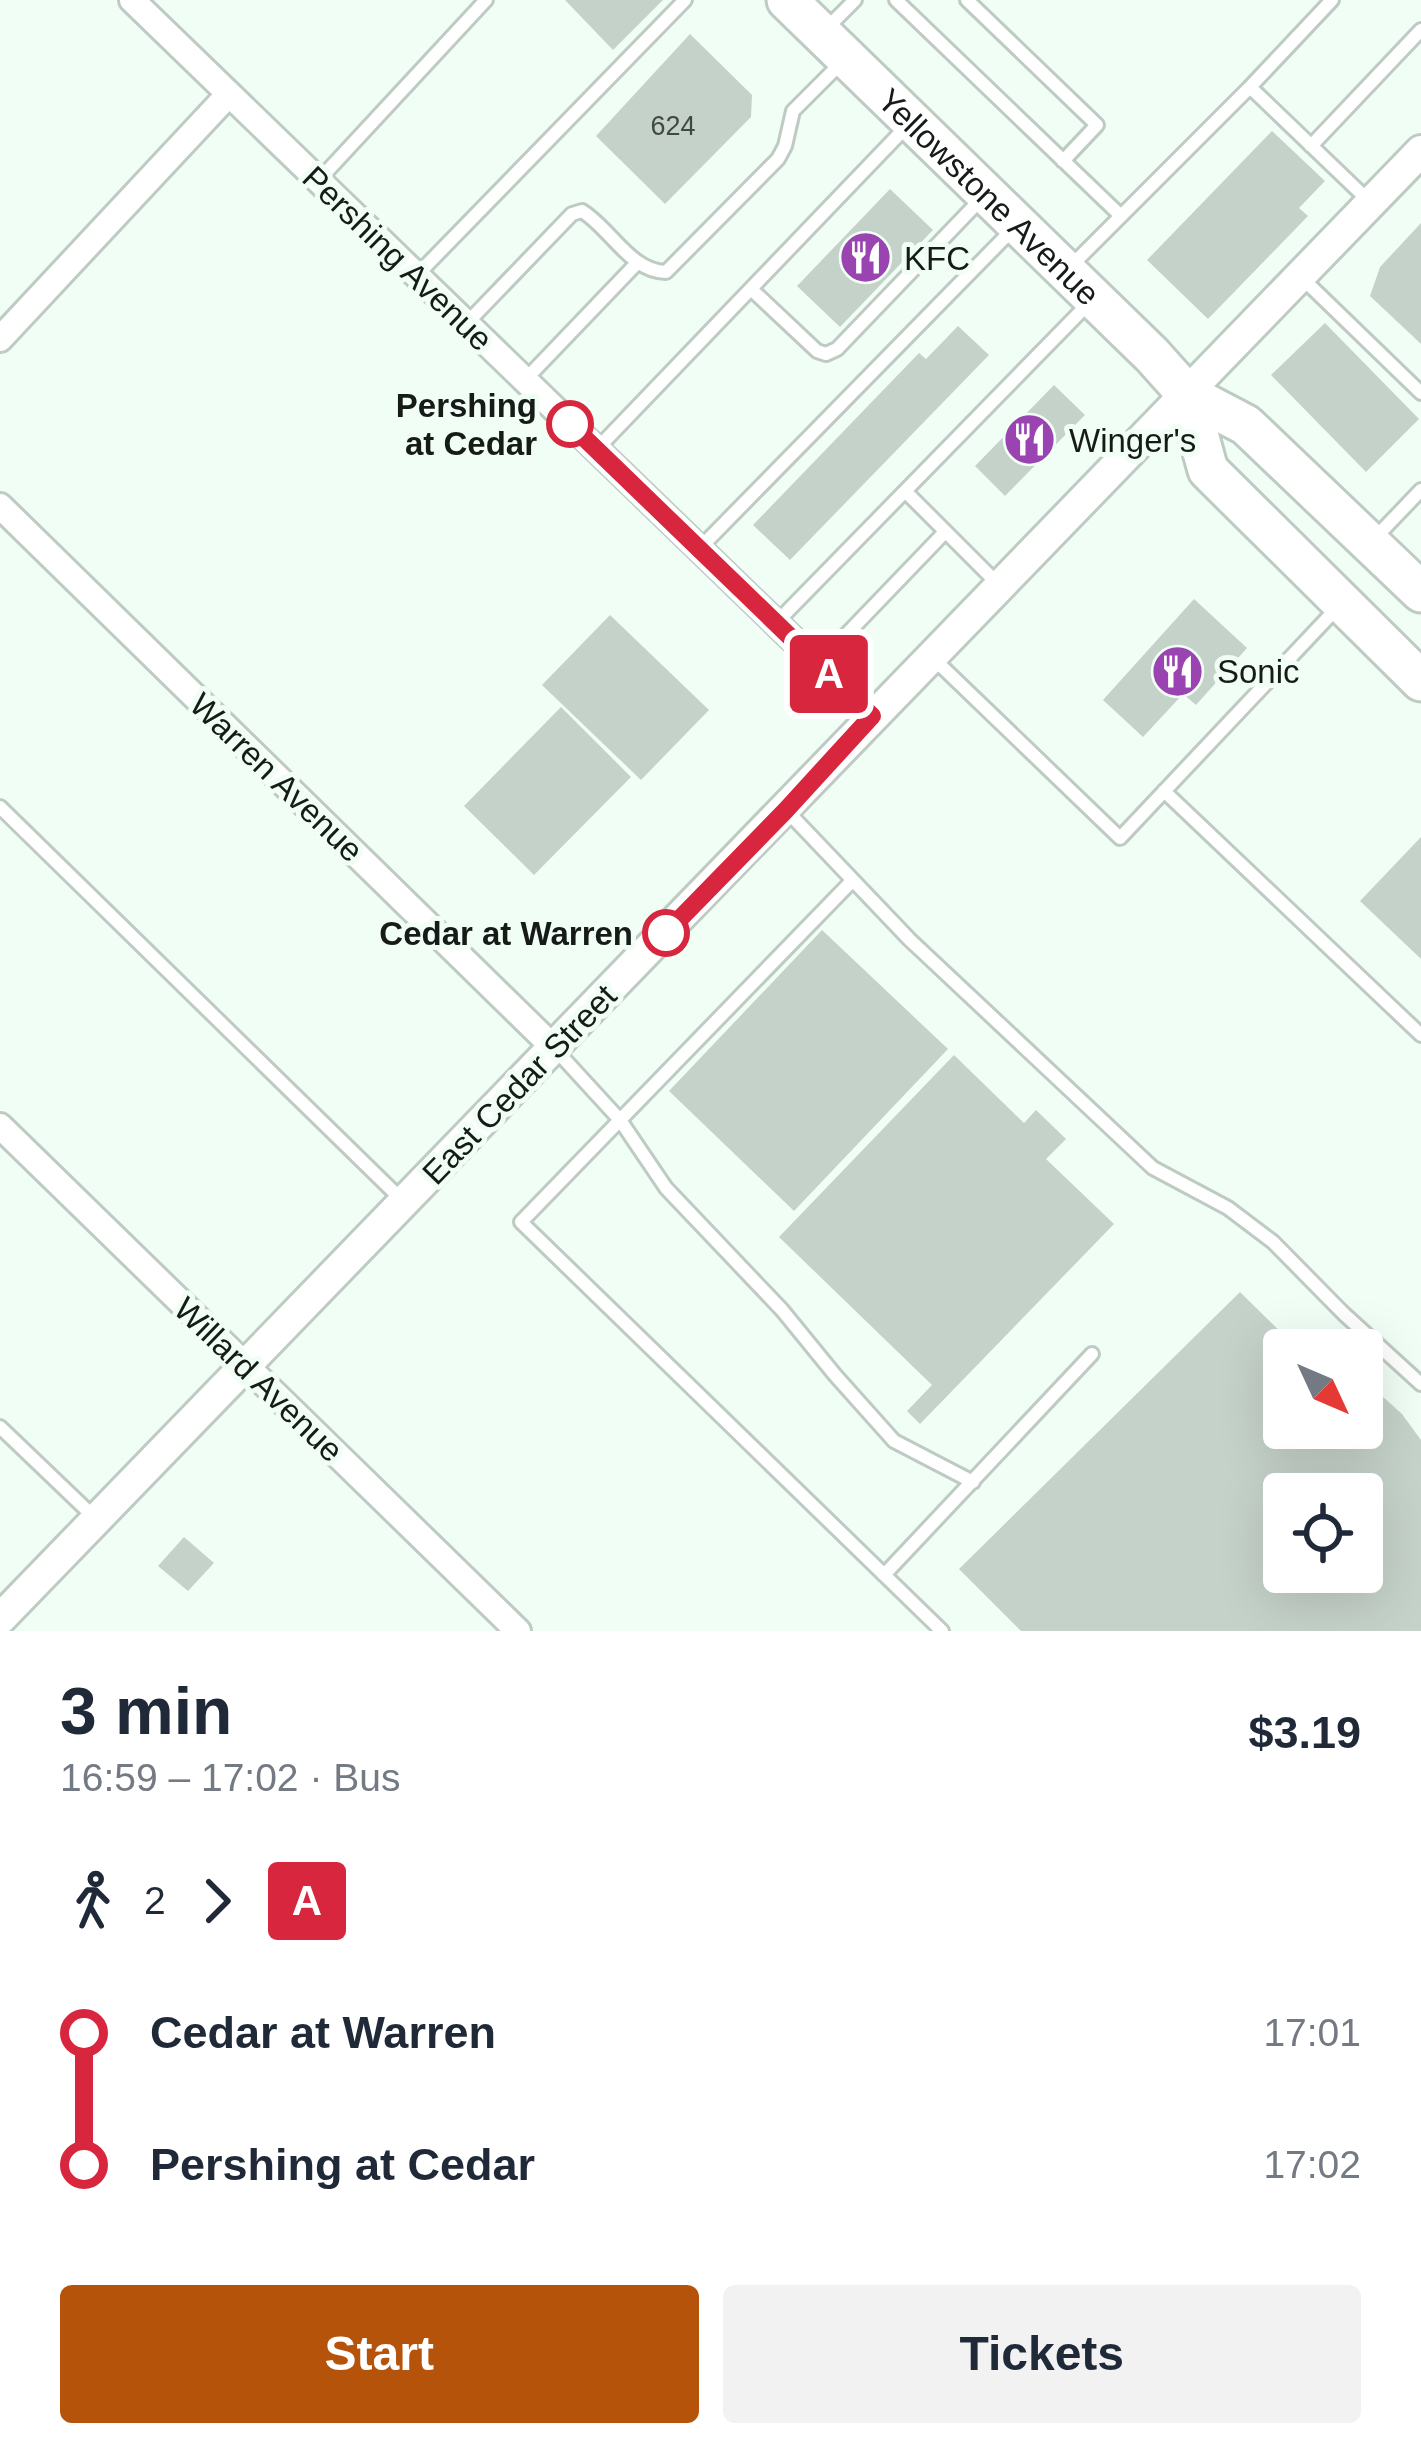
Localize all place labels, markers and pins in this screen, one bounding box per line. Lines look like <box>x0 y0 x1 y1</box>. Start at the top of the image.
restaurant icon: KFC <box>837 230 893 286</box>
place label: KFC <box>904 240 970 277</box>
place label: Pershing at Cedar <box>396 387 537 462</box>
marker: Pershing at Cedar <box>548 402 592 446</box>
restaurant icon: Winger's <box>1002 412 1058 468</box>
place label: Winger's <box>1069 422 1196 459</box>
restaurant icon: Sonic <box>1150 643 1206 699</box>
place label: Sonic <box>1217 653 1300 690</box>
marker: Cedar at Warren <box>644 911 688 955</box>
place label: Cedar at Warren <box>379 915 633 952</box>

